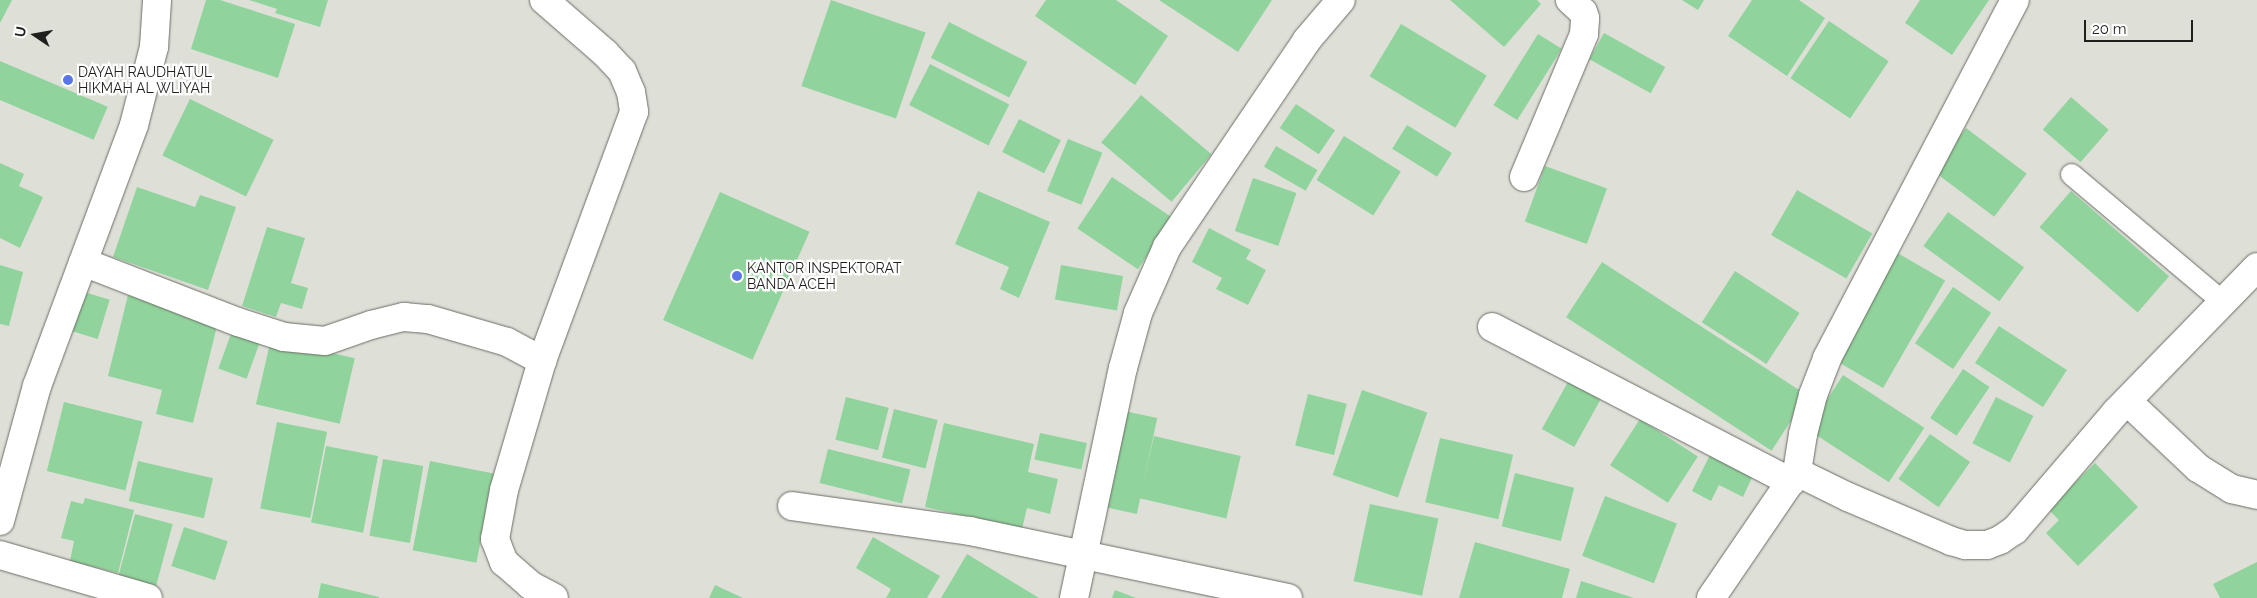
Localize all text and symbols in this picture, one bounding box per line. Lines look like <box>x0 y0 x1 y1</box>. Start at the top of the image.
north arrow <box>10 10 60 60</box>
scale bar <box>2087 10 2196 42</box>
text: 20 m <box>2092 20 2127 38</box>
text: U <box>11 25 29 39</box>
place label: DAYAH RAUDHATUL HIKMAH AL WLIYAH <box>78 64 212 96</box>
marker: DAYAH RAUDHATUL HIKMAH AL WLIYAH <box>62 74 74 86</box>
place label: KANTOR INSPEKTORAT BANDA ACEH <box>747 260 902 292</box>
marker: KANTOR INSPEKTORAT BANDA ACEH <box>731 270 743 282</box>

